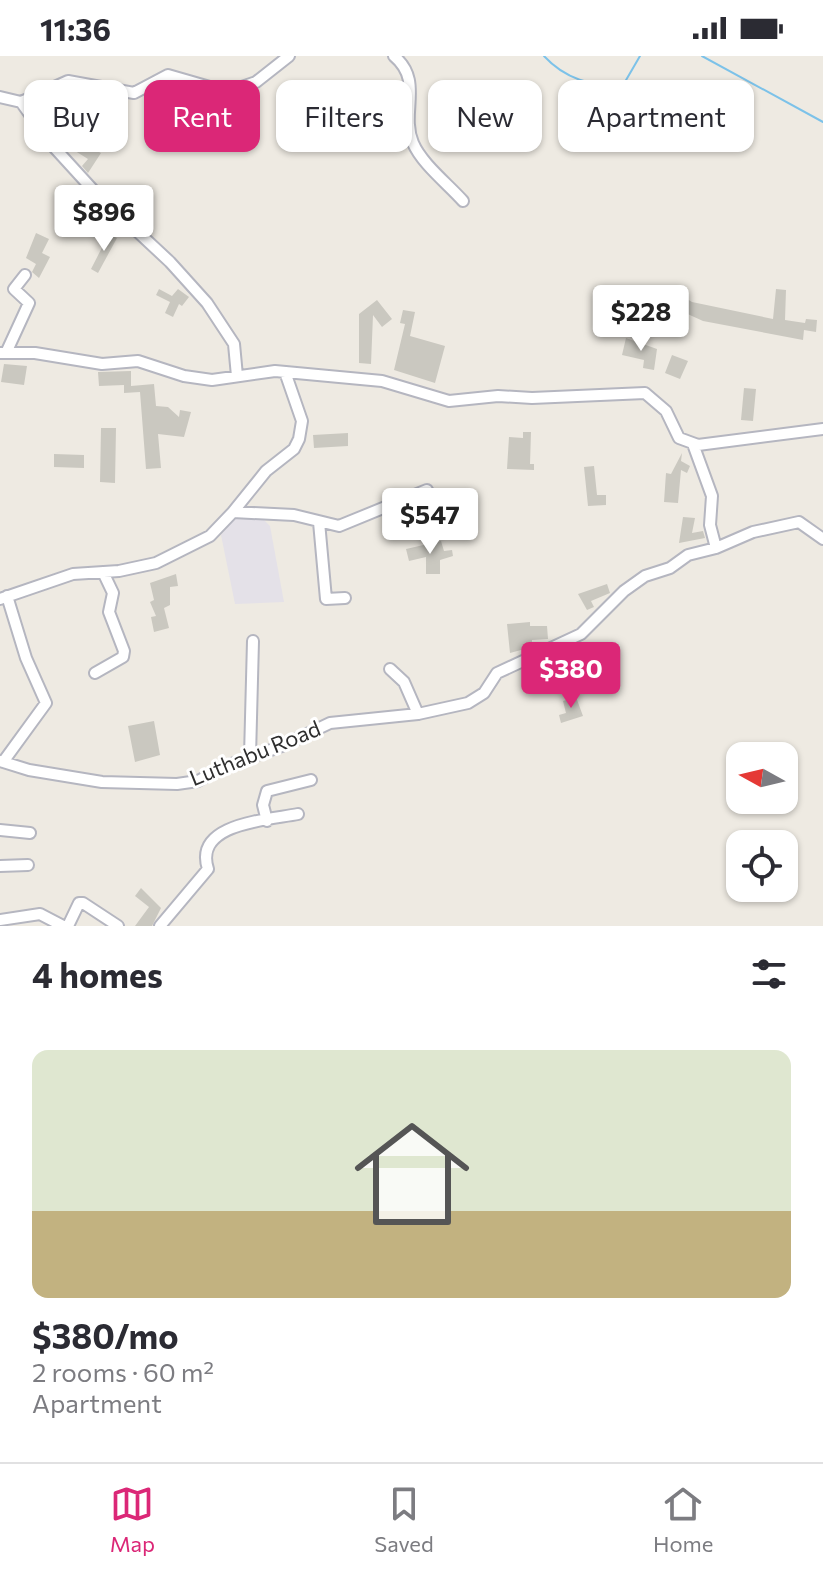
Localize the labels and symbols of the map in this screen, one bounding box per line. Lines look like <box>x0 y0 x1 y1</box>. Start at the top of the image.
pin: $896 <box>57 185 151 253</box>
pin: $228 <box>594 285 688 353</box>
pin: $547 <box>383 488 477 556</box>
pin: $380 <box>524 642 618 710</box>
street label: Luthabu Road <box>185 714 324 791</box>
north arrow <box>726 742 798 814</box>

